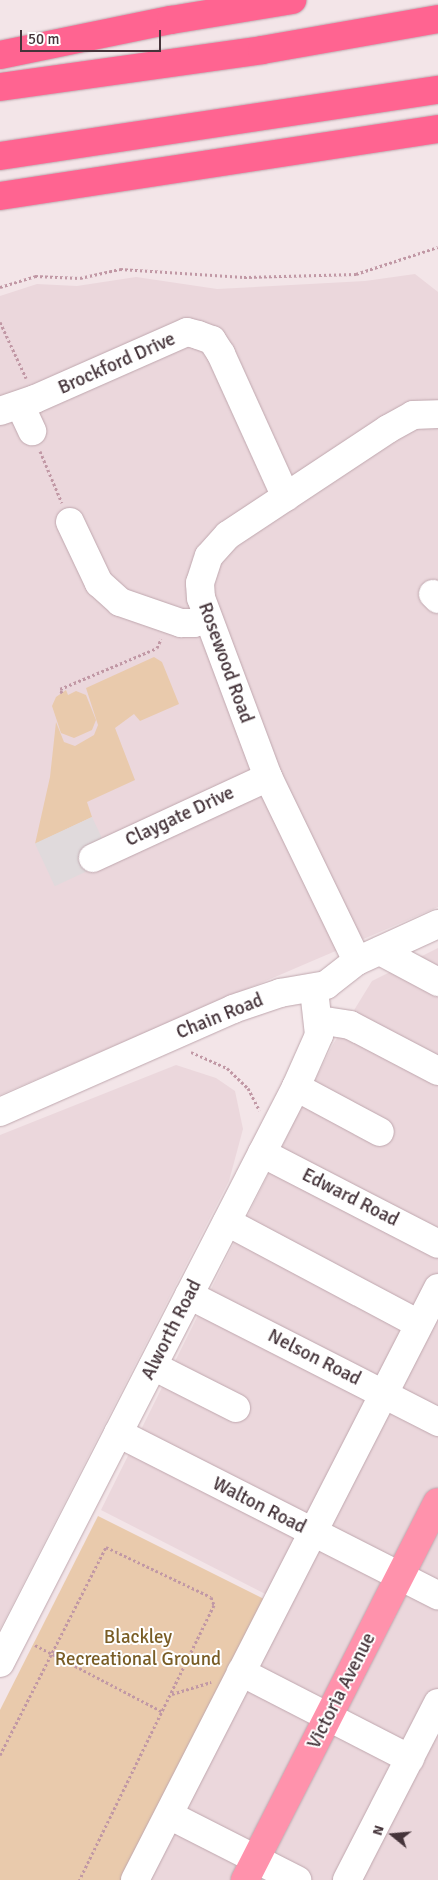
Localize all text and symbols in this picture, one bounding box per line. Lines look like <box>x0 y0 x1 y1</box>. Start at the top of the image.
scale bar <box>22 20 164 52</box>
text: 50 m <box>28 30 59 48</box>
street label: Brockford Drive <box>55 328 179 400</box>
street label: Rosewood Road <box>193 600 257 726</box>
street label: Claygate Drive <box>122 782 238 852</box>
street label: Chain Road <box>173 989 267 1045</box>
street label: Edward Road <box>298 1164 402 1232</box>
street label: Alworth Road <box>137 1276 207 1384</box>
street label: Nelson Road <box>264 1325 364 1391</box>
street label: Walton Road <box>208 1473 310 1539</box>
park label: Blackley Recreational Ground <box>55 1627 221 1671</box>
street label: Victoria Avenue <box>303 1629 381 1753</box>
north arrow <box>368 1810 418 1860</box>
text: N <box>369 1823 388 1838</box>

